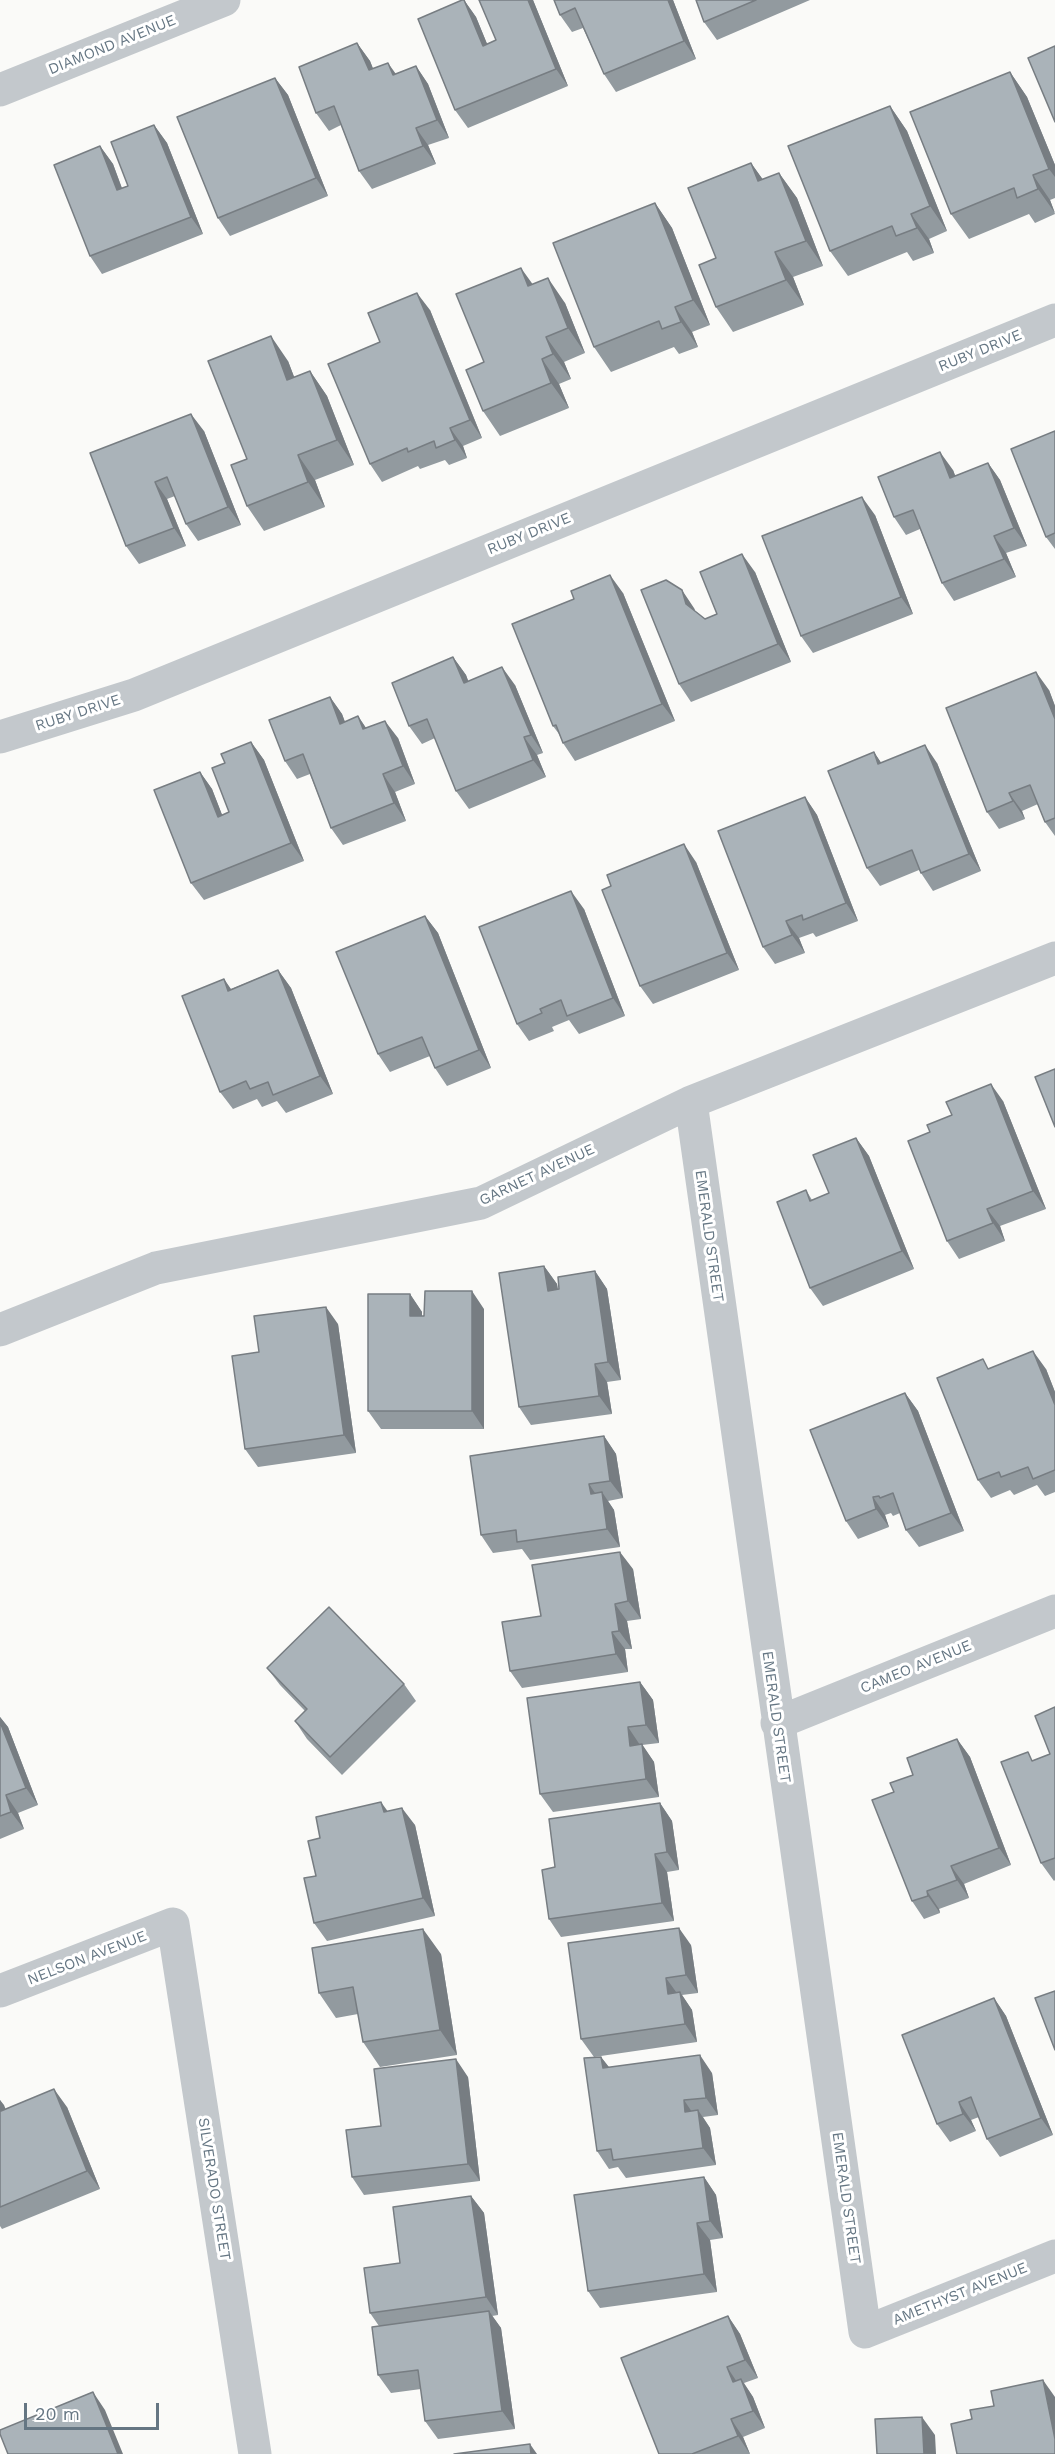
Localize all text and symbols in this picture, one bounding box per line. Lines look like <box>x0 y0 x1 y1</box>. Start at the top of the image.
street label: DIAMOND AVENUE <box>46 11 178 79</box>
street label: RUBY DRIVE <box>936 326 1024 376</box>
street label: RUBY DRIVE <box>485 509 573 559</box>
street label: RUBY DRIVE <box>33 691 123 735</box>
street label: GARNET AVENUE <box>477 1140 597 1210</box>
street label: EMERALD STREET <box>691 1169 727 1303</box>
street label: CAMEO AVENUE <box>858 1637 974 1697</box>
street label: EMERALD STREET <box>758 1650 794 1784</box>
street label: NELSON AVENUE <box>25 1927 149 1989</box>
street label: SILVERADO STREET <box>194 2116 234 2262</box>
street label: EMERALD STREET <box>828 2131 864 2265</box>
street label: AMETHYST AVENUE <box>890 2259 1030 2329</box>
scale bar <box>27 2391 162 2429</box>
text: 20 m <box>35 2403 80 2424</box>

